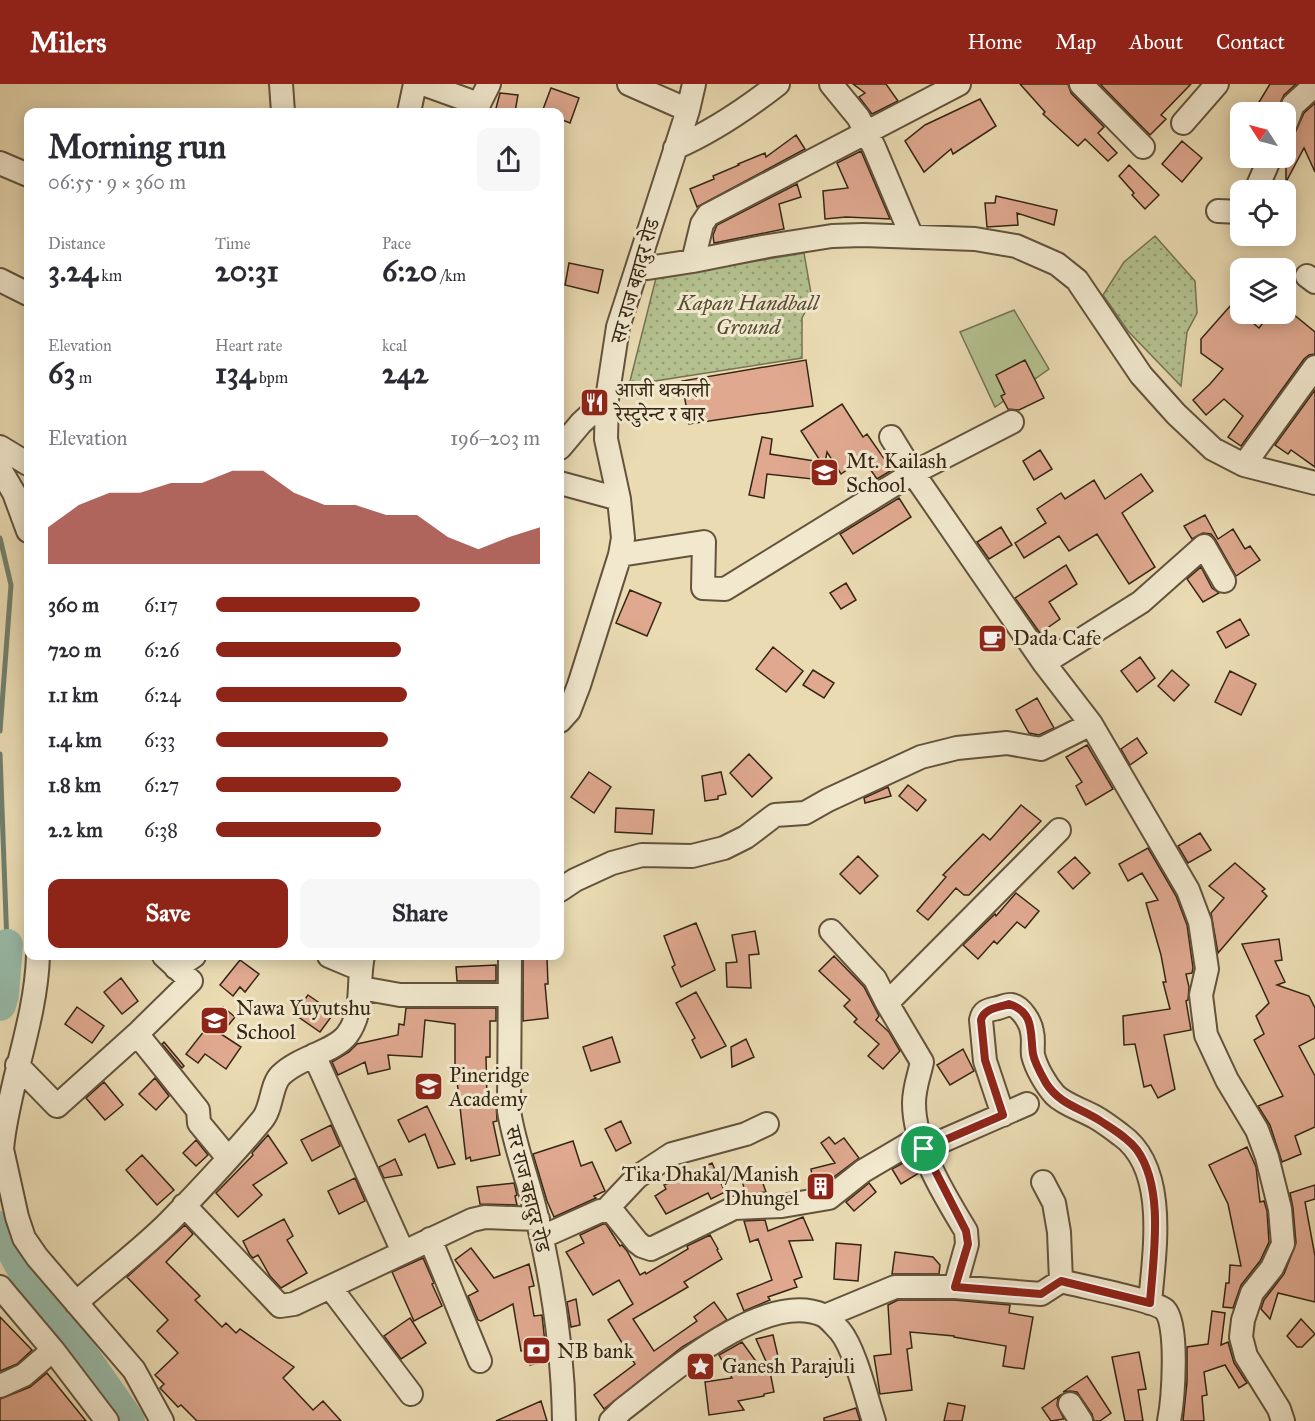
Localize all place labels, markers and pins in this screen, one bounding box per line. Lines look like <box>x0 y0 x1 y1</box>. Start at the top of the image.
place label: आजी थकाली रेस्टुरेन्ट र बार <box>612 377 710 428</box>
restaurant icon: आजी थकाली रेस्टुरेन्ट र बार <box>578 386 610 418</box>
place label: Mt. Kailash School <box>846 448 947 498</box>
school or university icon: Mt. Kailash School <box>809 457 841 489</box>
cafe icon: Dada Cafe <box>976 622 1008 654</box>
place label: Dada Cafe <box>1013 625 1101 651</box>
place label: Nawa Yuyutshu School <box>236 995 371 1045</box>
school or university icon: Nawa Yuyutshu School <box>199 1004 231 1036</box>
place label: Pineridge Academy <box>448 1062 530 1112</box>
school or university icon: Pineridge Academy <box>412 1071 444 1103</box>
pin <box>898 1123 949 1174</box>
place label: Tika Dhakal/Manish Dhungel <box>622 1161 799 1211</box>
building icon: Tika Dhakal/Manish Dhungel <box>804 1170 836 1202</box>
bank icon: NB bank <box>520 1335 552 1367</box>
place label: NB bank <box>557 1338 634 1364</box>
place icon: Ganesh Parajuli <box>685 1350 717 1382</box>
place label: Ganesh Parajuli <box>722 1353 855 1379</box>

